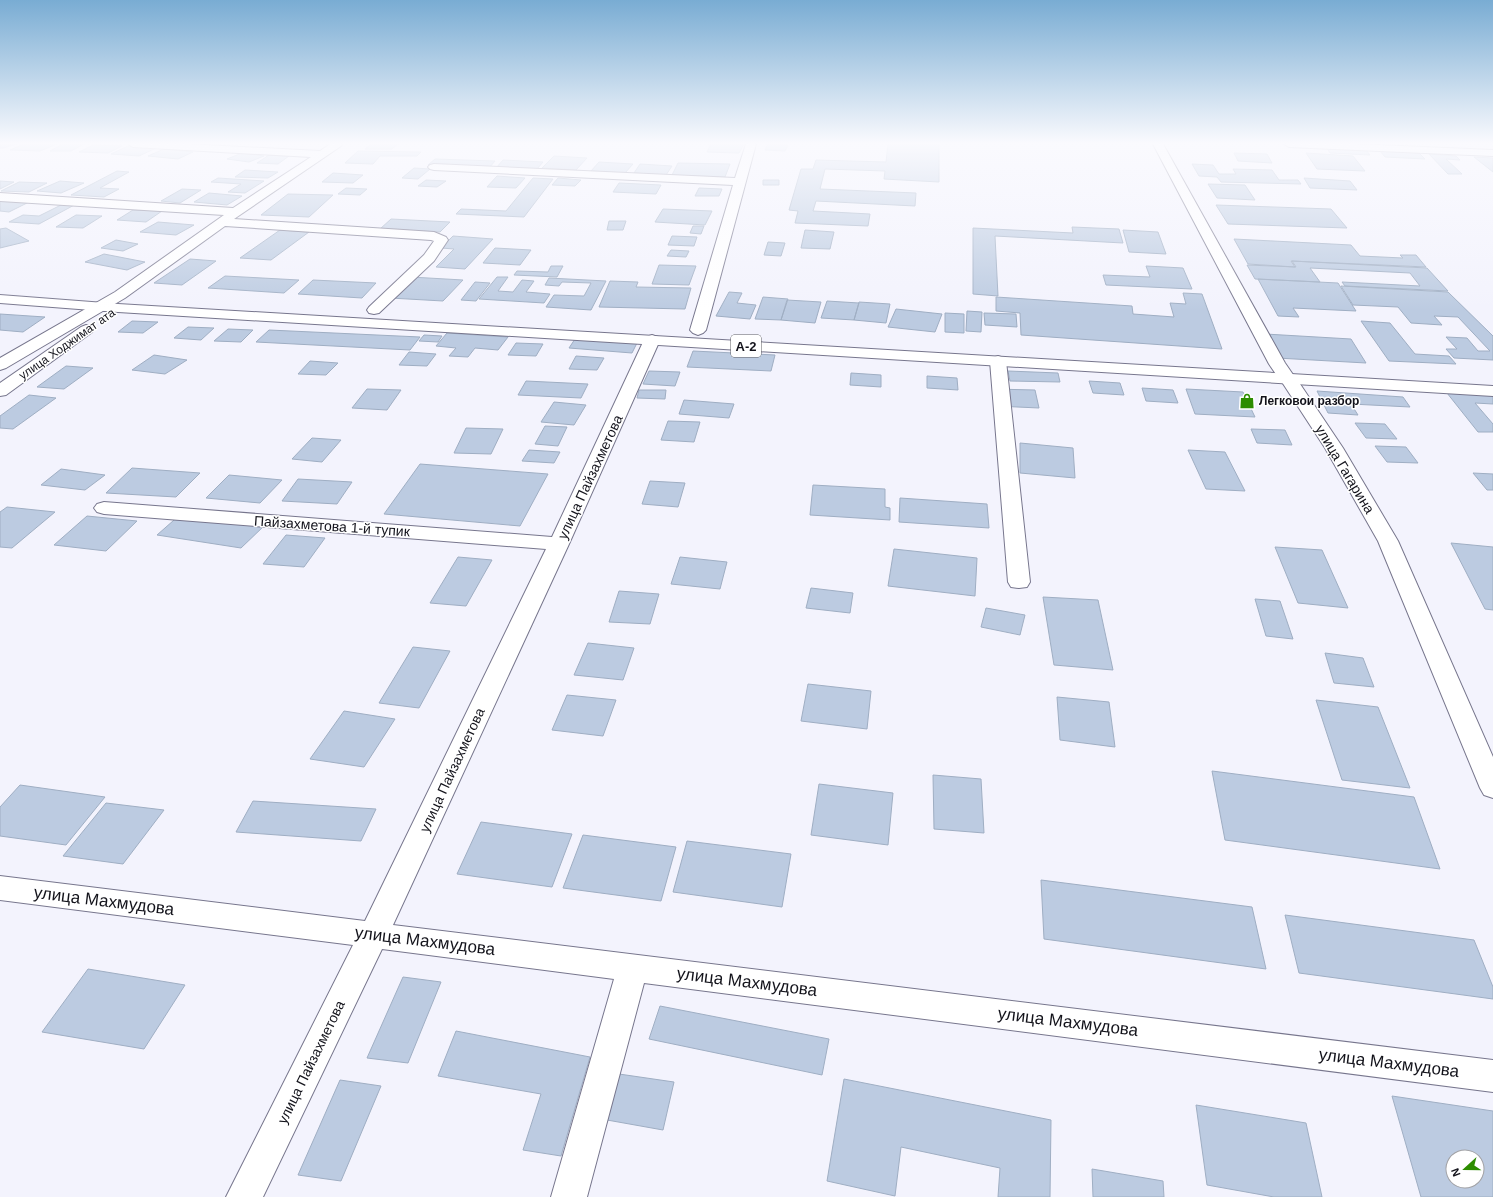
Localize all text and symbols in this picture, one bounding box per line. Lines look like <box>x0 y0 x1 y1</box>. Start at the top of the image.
street label: улица Ходжимат ата <box>16 305 118 383</box>
road number: A-2 <box>731 335 761 357</box>
shop icon: Легковои разбор <box>1238 392 1256 410</box>
place label: Легковои разбор <box>1259 394 1359 408</box>
street label: улица Пайзахметова <box>554 412 626 542</box>
street label: улица Гагарина <box>1312 422 1378 516</box>
street label: Пайзахметова 1-й тупик <box>254 513 411 539</box>
street label: улица Пайзахметова <box>416 705 488 835</box>
street label: улица Махмудова <box>33 883 176 919</box>
street label: улица Махмудова <box>354 923 497 959</box>
street label: улица Махмудова <box>676 964 819 1000</box>
street label: улица Пайзахметова <box>274 997 348 1126</box>
street label: улица Махмудова <box>997 1004 1140 1040</box>
street label: улица Махмудова <box>1318 1045 1461 1081</box>
north arrow <box>1445 1149 1485 1189</box>
text: N <box>1449 1167 1463 1178</box>

